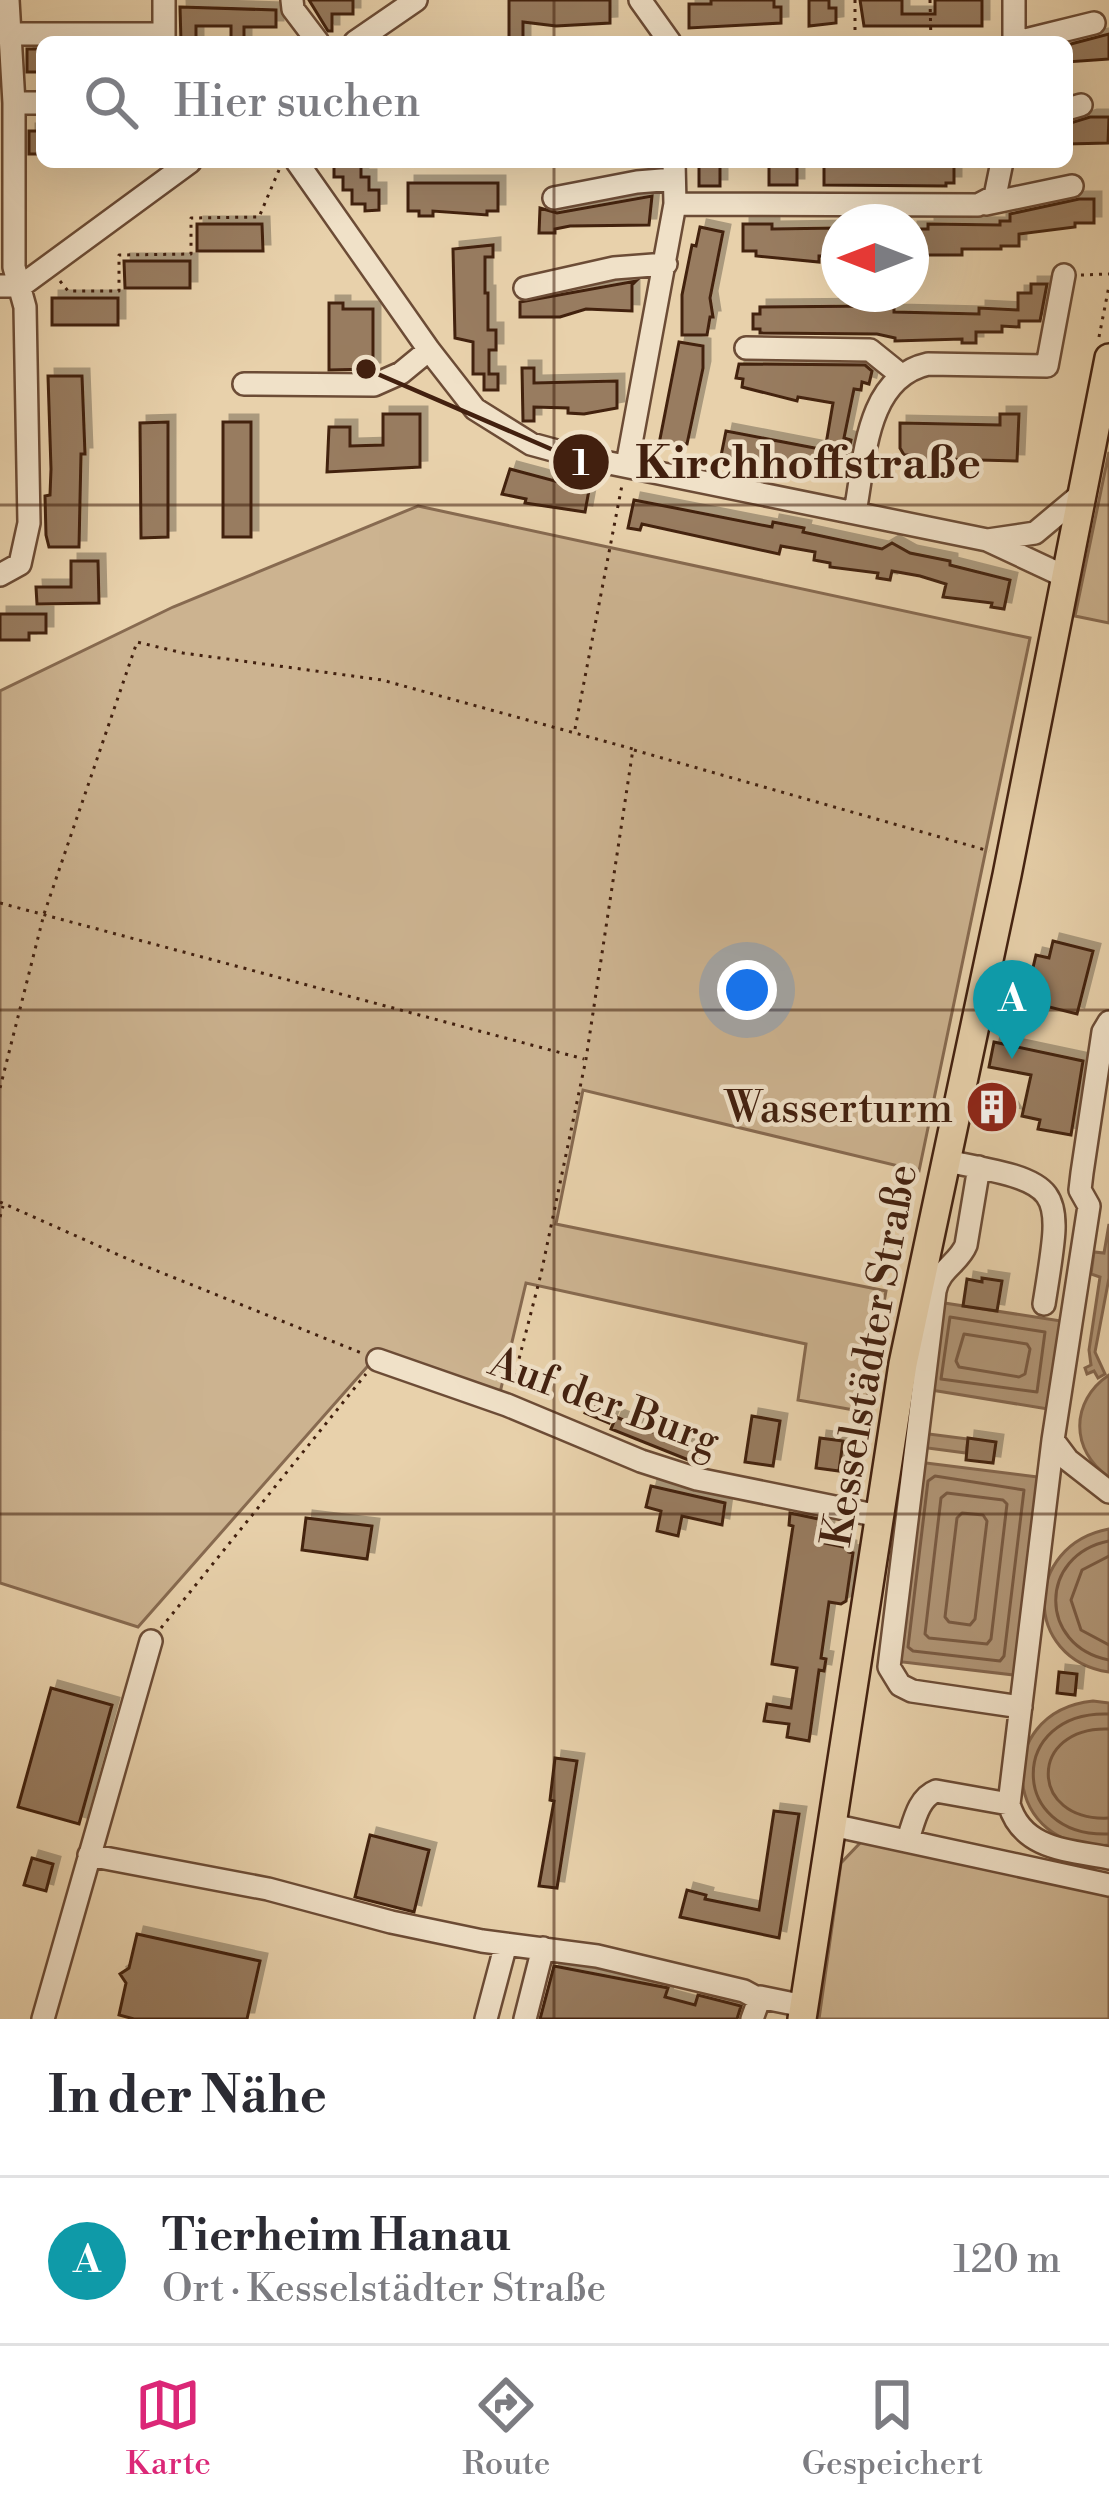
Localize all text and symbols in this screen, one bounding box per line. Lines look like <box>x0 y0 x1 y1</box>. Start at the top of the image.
search box <box>36 36 1073 168</box>
icon: search <box>78 69 144 135</box>
text: Hier suchen <box>174 74 420 131</box>
north arrow <box>821 204 929 312</box>
callout: Kirchhoffstraße <box>551 422 1005 503</box>
text: Kirchhoffstraße <box>635 436 981 493</box>
text: 1 <box>572 442 590 487</box>
your location <box>717 960 777 1020</box>
pin: A <box>973 960 1051 1059</box>
building icon: Wasserturm <box>964 1079 1020 1135</box>
place label: Wasserturm <box>722 1083 953 1136</box>
street label: Kesselstädter Straße <box>811 1160 930 1551</box>
street label: Auf der Burg <box>480 1336 727 1470</box>
text: In der Nähe <box>48 2065 327 2129</box>
text: Tierheim Hanau <box>162 2208 511 2265</box>
text: A <box>73 2236 101 2285</box>
text: 120 m <box>953 2236 1061 2285</box>
text: Ort · Kesselstädter Straße <box>162 2265 606 2314</box>
tab: Karte <box>126 2372 211 2485</box>
tab: Route <box>462 2372 550 2485</box>
tab: Gespeichert <box>802 2372 983 2485</box>

